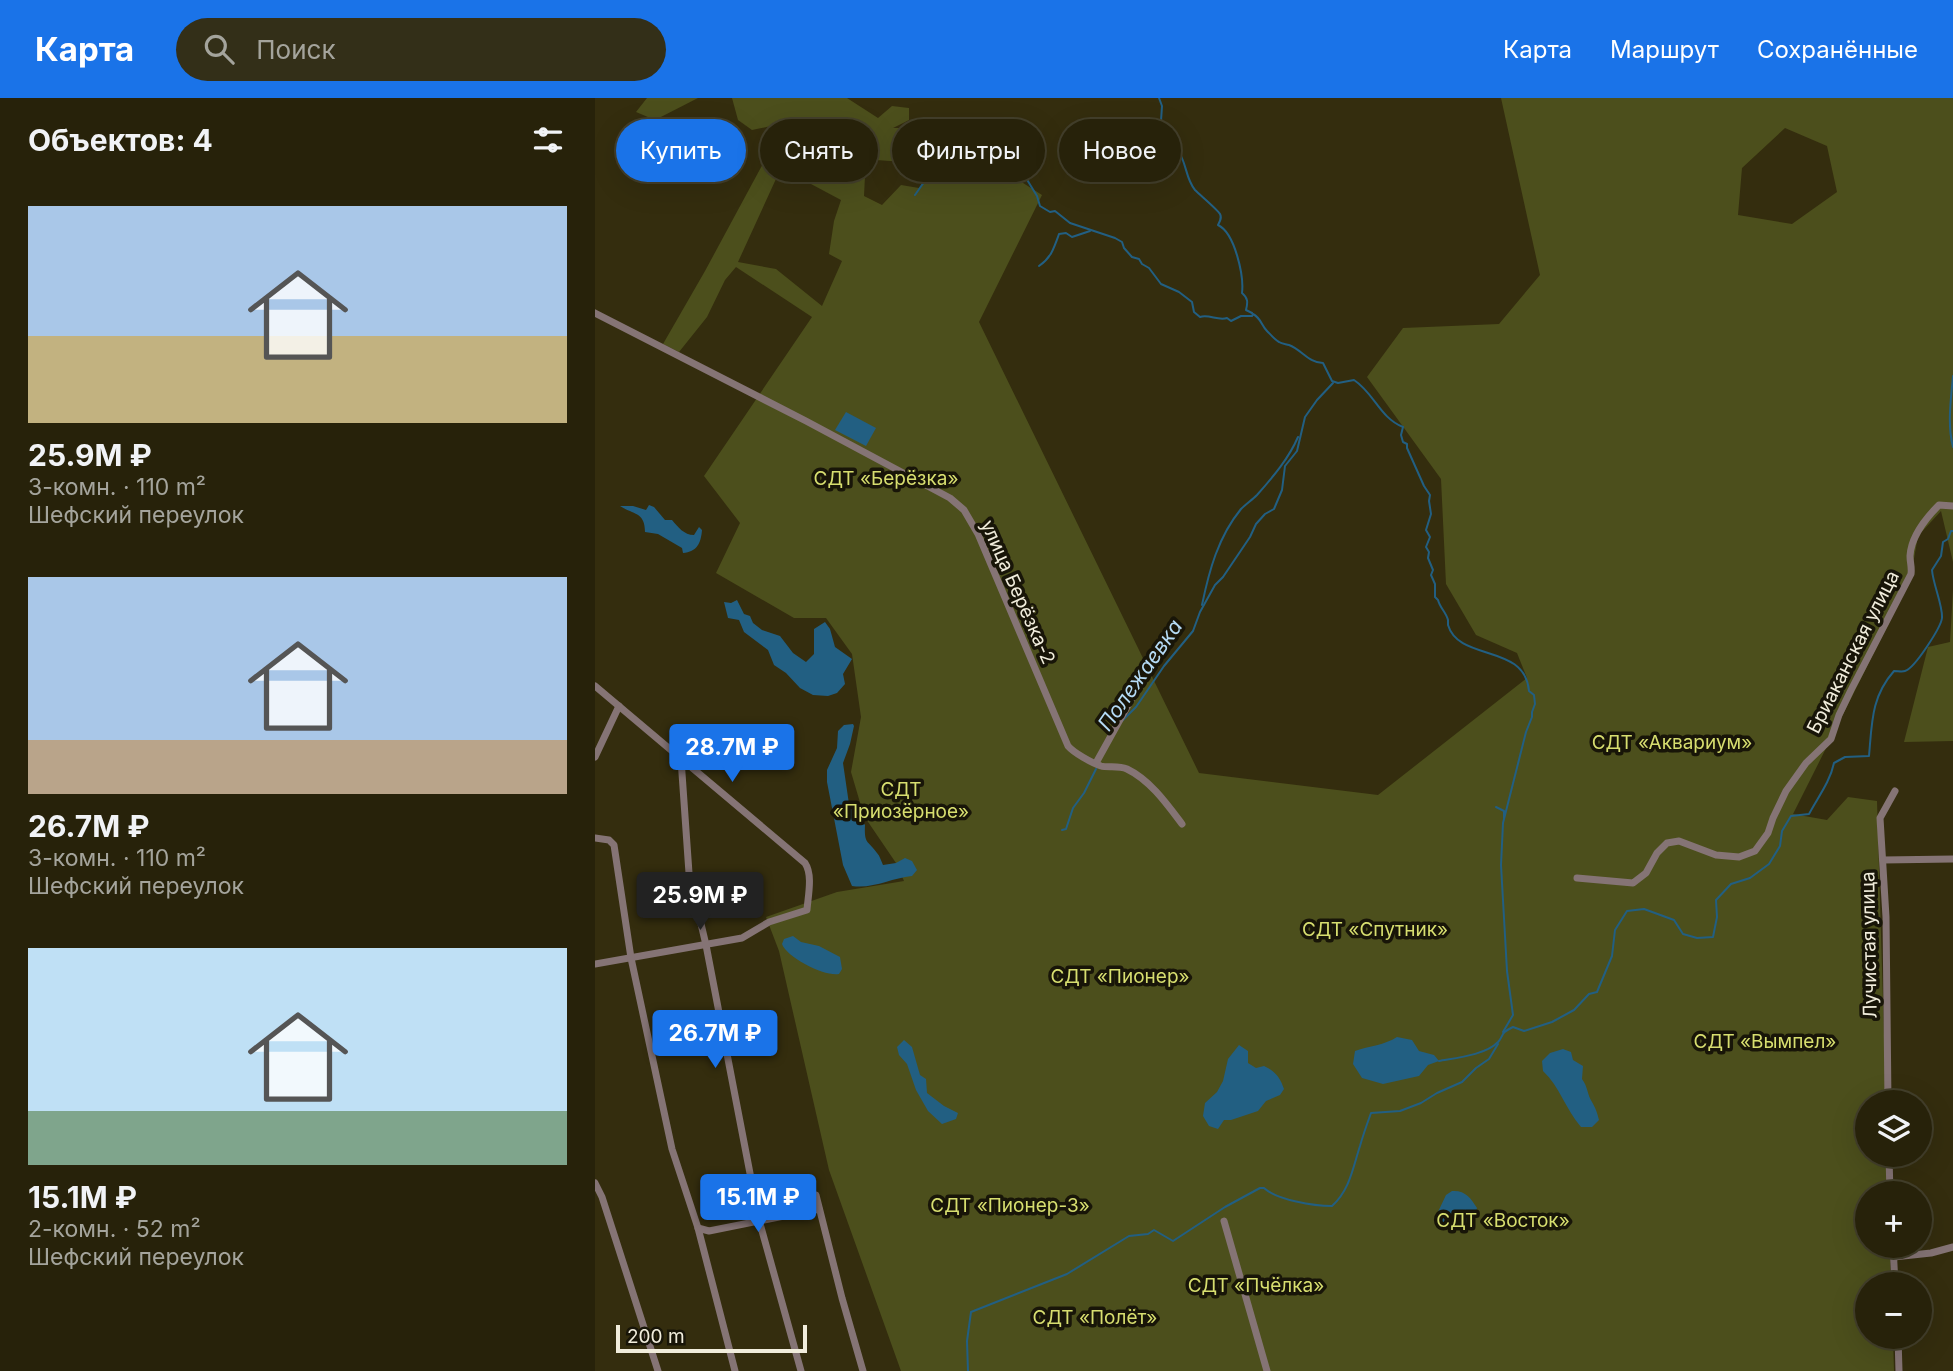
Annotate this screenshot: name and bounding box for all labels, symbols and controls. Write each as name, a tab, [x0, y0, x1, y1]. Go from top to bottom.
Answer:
search box	[176, 18, 666, 81]
text: Карта	[35, 29, 134, 69]
icon: search	[200, 30, 238, 68]
text: Поиск	[256, 34, 335, 65]
text: Карта	[1503, 35, 1572, 64]
text: Маршрут	[1610, 35, 1719, 64]
text: Сохранённые	[1757, 35, 1918, 64]
chip: Купить	[616, 119, 746, 182]
chip: Снять	[760, 119, 878, 182]
chip: Фильтры	[892, 119, 1045, 182]
chip: Новое	[1059, 119, 1181, 182]
icon: filters	[529, 121, 567, 159]
text: Объектов: 4	[28, 122, 213, 158]
icon: home	[235, 252, 361, 378]
text: 25.9M ₽	[28, 437, 152, 473]
park label: СДТ «Берёзка»	[814, 467, 958, 490]
text: 3-комн. · 110 m²	[28, 473, 206, 501]
text: Шефский переулок	[28, 501, 244, 529]
street label: улица Берёзка-2	[976, 516, 1060, 668]
street label: Бриаканская улица	[1802, 567, 1904, 737]
water label: Полежаевка	[1092, 614, 1188, 735]
icon: home	[235, 623, 361, 749]
pin: 28.7M ₽	[667, 724, 797, 784]
park label: СДТ «Аквариум»	[1592, 731, 1752, 754]
text: 28.7M ₽	[685, 733, 779, 761]
park label: СДТ «Приозёрное»	[833, 778, 969, 823]
text: 26.7M ₽	[28, 808, 150, 844]
text: 3-комн. · 110 m²	[28, 844, 206, 872]
street label: Лучистая улица	[1856, 871, 1882, 1019]
text: Шефский переулок	[28, 872, 244, 900]
pin: 25.9M ₽	[635, 872, 765, 932]
text: 25.9M ₽	[653, 881, 747, 909]
park label: СДТ «Спутник»	[1302, 918, 1448, 941]
park label: СДТ «Пионер»	[1050, 965, 1190, 988]
icon: home	[235, 994, 361, 1120]
pin: 26.7M ₽	[650, 1010, 780, 1070]
text: 26.7M ₽	[668, 1019, 762, 1047]
park label: СДТ «Вымпел»	[1694, 1030, 1836, 1053]
map controls	[1855, 1090, 1932, 1349]
button: layers	[1855, 1090, 1932, 1167]
pin: 15.1M ₽	[693, 1174, 823, 1234]
text: 15.1M ₽	[28, 1179, 137, 1215]
button: +	[1855, 1181, 1932, 1258]
text: 15.1M ₽	[716, 1183, 800, 1211]
park label: СДТ «Пионер-3»	[930, 1194, 1090, 1217]
park label: СДТ «Восток»	[1436, 1209, 1570, 1232]
text: 2-комн. · 52 m²	[28, 1215, 201, 1243]
text: Шефский переулок	[28, 1243, 244, 1271]
button: −	[1855, 1272, 1932, 1349]
park label: СДТ «Пчёлка»	[1188, 1274, 1324, 1297]
park label: СДТ «Полёт»	[1033, 1306, 1157, 1329]
scale bar	[616, 1322, 807, 1354]
text: 200 m	[627, 1325, 685, 1348]

